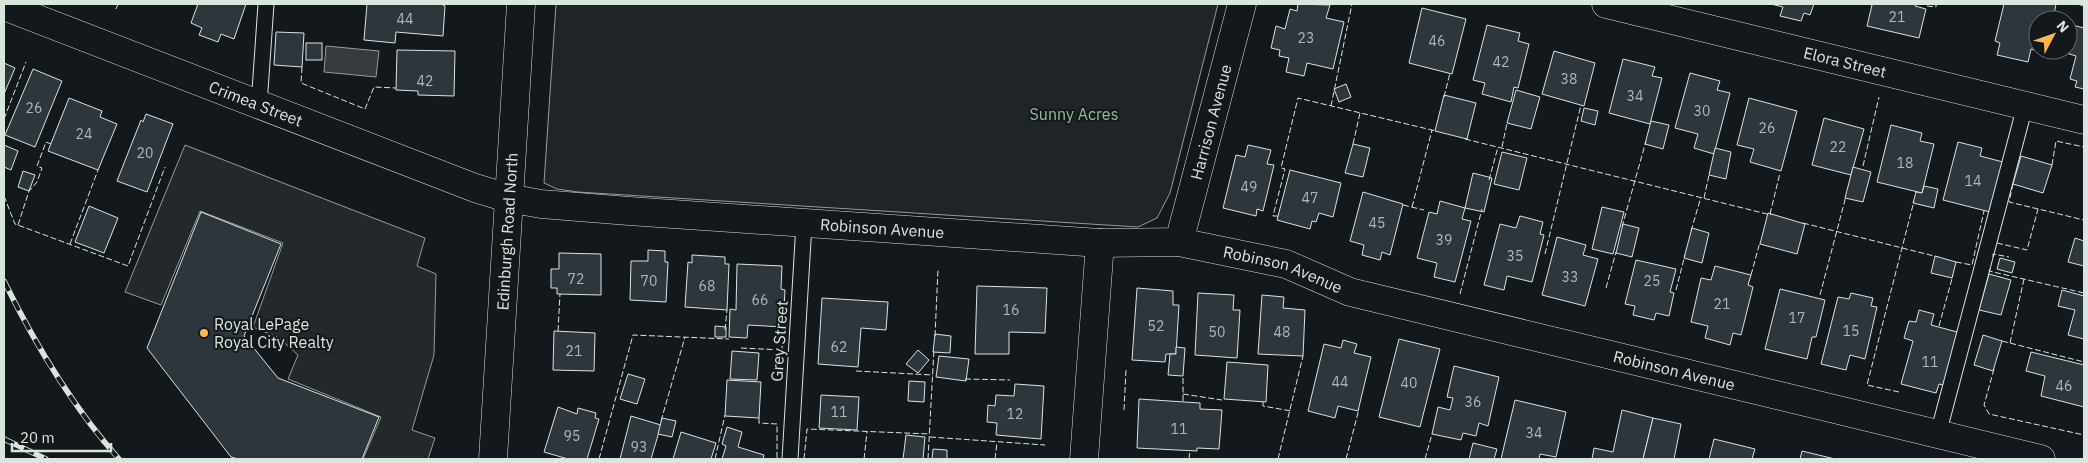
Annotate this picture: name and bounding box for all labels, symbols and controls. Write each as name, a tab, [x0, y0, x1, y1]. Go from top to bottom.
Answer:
house number: 21	[1889, 8, 1905, 26]
house number: 44	[397, 10, 413, 28]
north arrow	[2028, 10, 2078, 60]
text: N	[2053, 17, 2073, 36]
house number: 23	[1298, 29, 1314, 47]
house number: 46	[1429, 32, 1445, 50]
street label: Elora Street	[1802, 42, 1889, 82]
house number: 42	[1493, 53, 1509, 71]
street label: Harrison Avenue	[1186, 62, 1236, 182]
house number: 38	[1561, 70, 1577, 88]
house number: 42	[417, 72, 433, 90]
street label: Crimea Street	[206, 76, 306, 130]
house number: 34	[1627, 87, 1643, 105]
house number: 26	[26, 99, 42, 117]
house number: 30	[1694, 102, 1710, 120]
park label: Sunny Acres	[1030, 104, 1118, 124]
house number: 26	[1759, 119, 1775, 137]
house number: 24	[76, 125, 92, 143]
house number: 22	[1830, 138, 1846, 156]
house number: 20	[137, 144, 153, 162]
street label: Edinburgh Road North	[492, 152, 522, 311]
house number: 18	[1897, 154, 1913, 172]
house number: 14	[1965, 172, 1981, 190]
house number: 49	[1241, 178, 1257, 196]
house number: 47	[1302, 189, 1318, 207]
street label: Robinson Avenue	[819, 214, 945, 242]
house number: 45	[1369, 214, 1385, 232]
house number: 39	[1436, 231, 1452, 249]
street label: Robinson Avenue	[1221, 241, 1346, 298]
house number: 35	[1507, 247, 1523, 265]
house number: 33	[1562, 268, 1578, 286]
house number: 72	[568, 270, 584, 288]
house number: 70	[641, 272, 657, 290]
house number: 25	[1644, 272, 1660, 290]
house number: 68	[699, 277, 715, 295]
house number: 66	[752, 291, 768, 309]
house number: 21	[1714, 295, 1730, 313]
street label: Grey Street	[766, 300, 792, 382]
house number: 16	[1003, 301, 1019, 319]
house number: 17	[1789, 309, 1805, 327]
place label: Royal LePage Royal City Realty	[214, 314, 334, 352]
house number: 52	[1148, 317, 1164, 335]
house number: 15	[1843, 322, 1859, 340]
house number: 50	[1209, 323, 1225, 341]
house number: 48	[1274, 323, 1290, 341]
marker: Royal LePage Royal City Realty	[198, 327, 210, 339]
house number: 62	[831, 338, 847, 356]
house number: 21	[566, 342, 582, 360]
street label: Robinson Avenue	[1611, 346, 1737, 395]
house number: 11	[1922, 353, 1938, 371]
house number: 44	[1332, 373, 1348, 391]
house number: 40	[1401, 374, 1417, 392]
house number: 46	[2056, 377, 2072, 395]
house number: 36	[1465, 393, 1481, 411]
house number: 11	[831, 403, 847, 421]
house number: 12	[1007, 405, 1023, 423]
scale bar	[12, 420, 111, 452]
house number: 11	[1171, 420, 1187, 438]
house number: 34	[1526, 424, 1542, 442]
house number: 95	[564, 427, 580, 445]
text: 20 m	[20, 428, 55, 447]
house number: 93	[631, 438, 647, 456]

